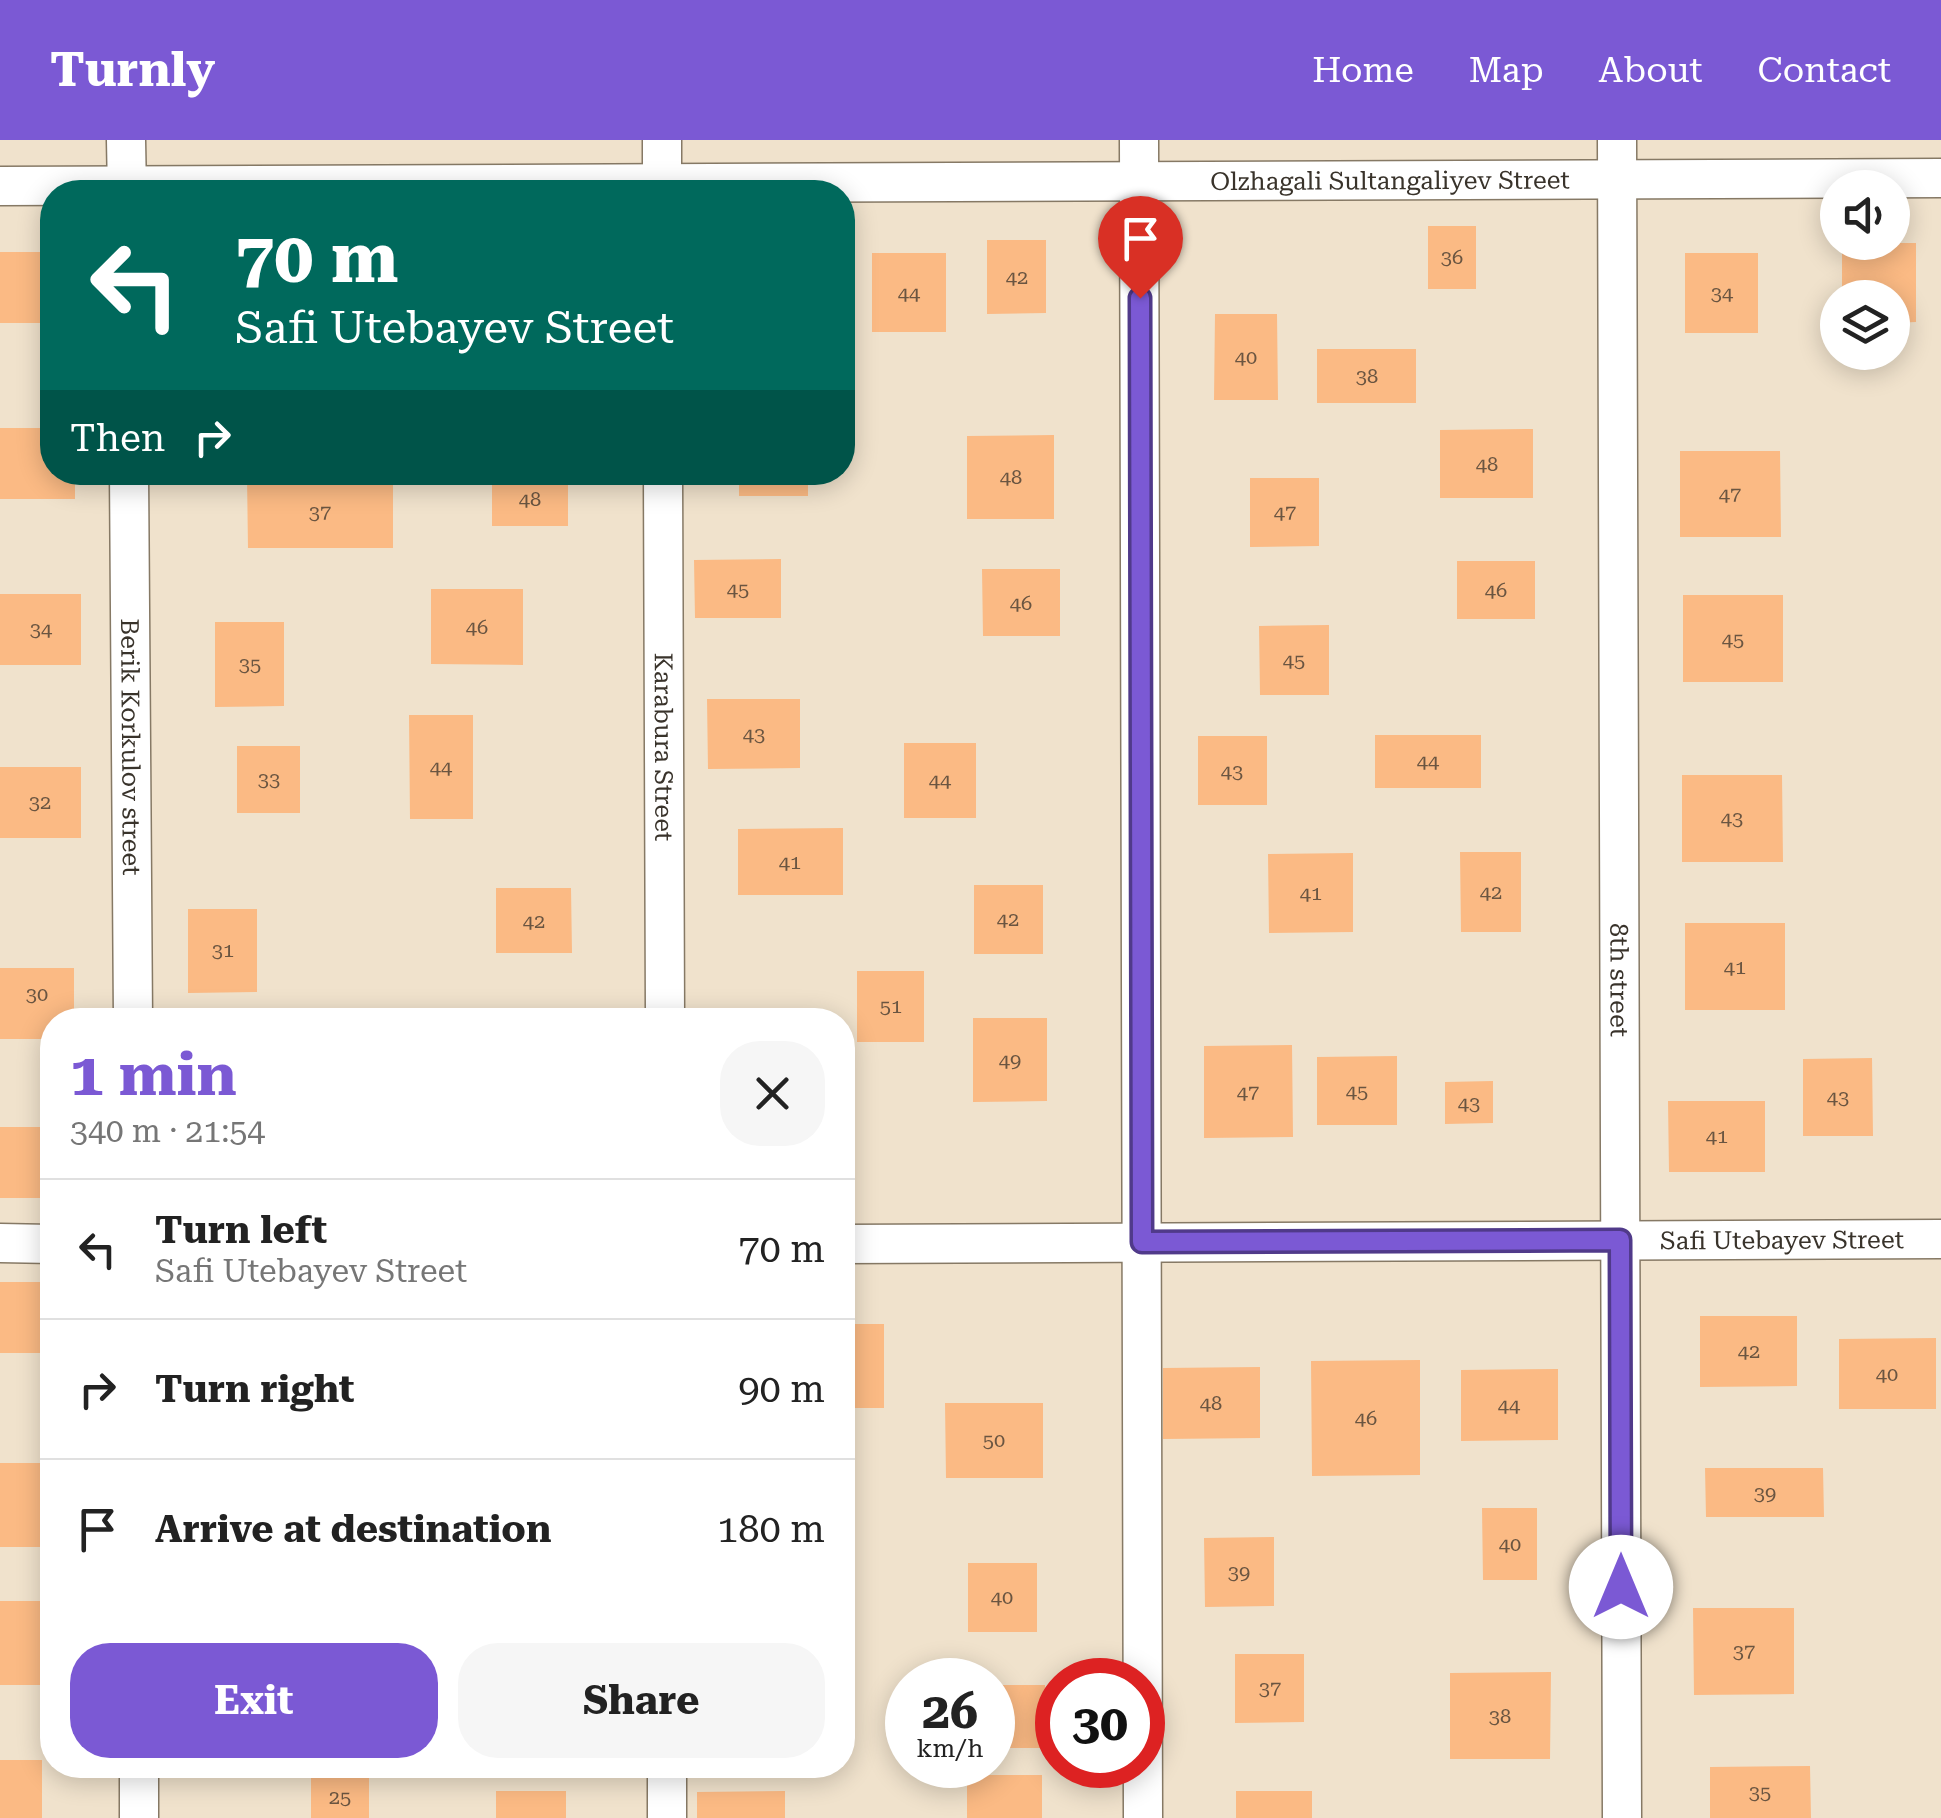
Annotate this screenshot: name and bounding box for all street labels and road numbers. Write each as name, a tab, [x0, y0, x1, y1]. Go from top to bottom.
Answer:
street label: Olzhagali Sultangaliyev Street	[1210, 165, 1570, 196]
street label: Berik Korkulov street	[116, 618, 146, 876]
street label: Karabura Street	[649, 653, 679, 841]
street label: 8th street	[1605, 923, 1634, 1037]
street label: Safi Utebayev Street	[1660, 1225, 1904, 1255]

